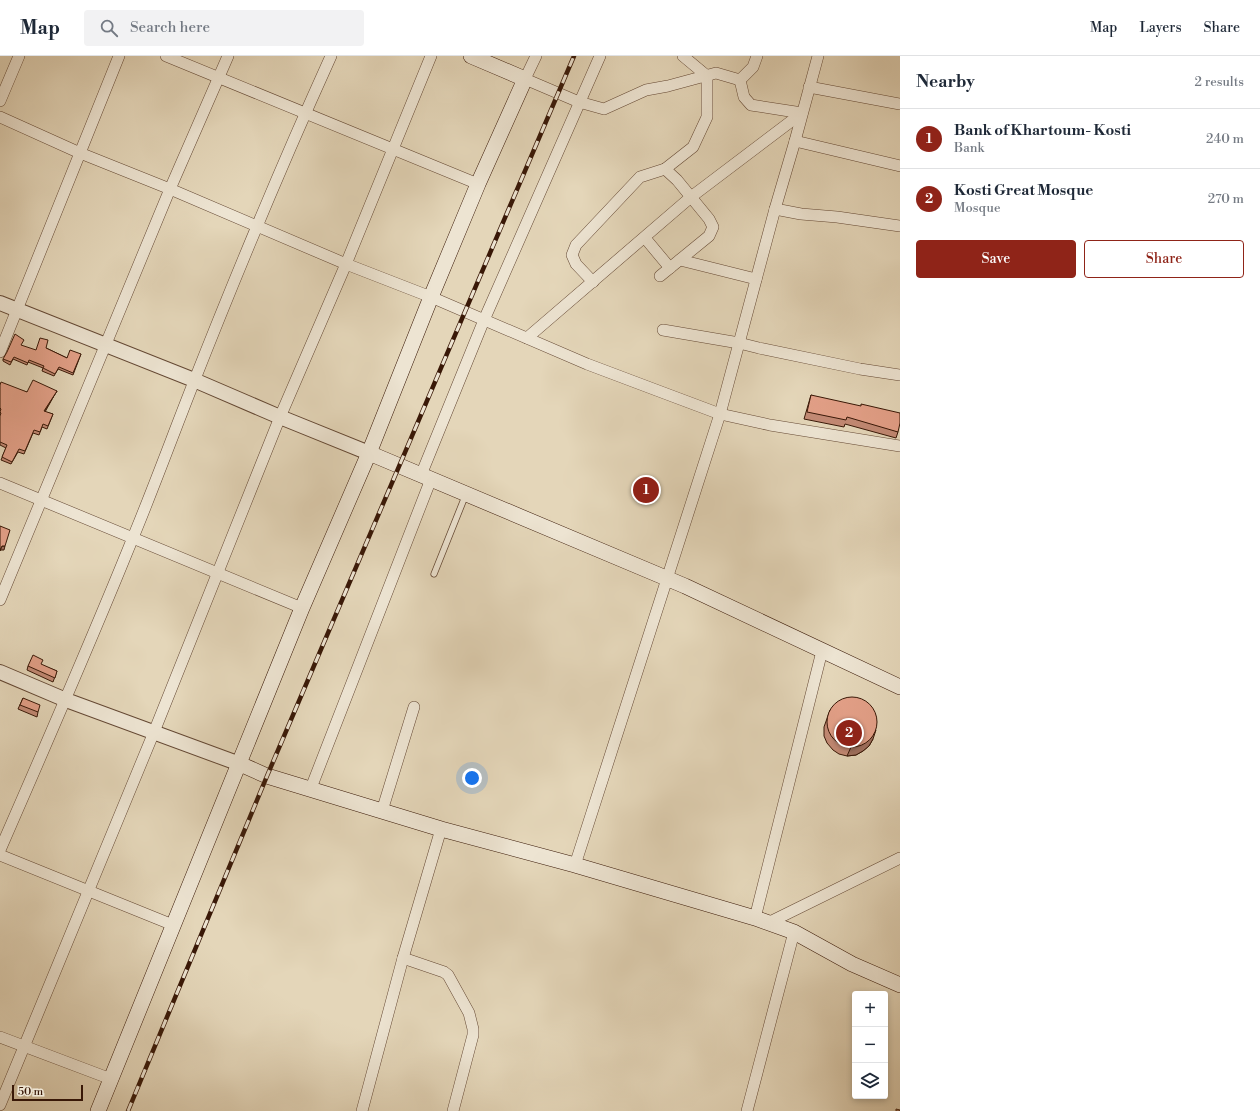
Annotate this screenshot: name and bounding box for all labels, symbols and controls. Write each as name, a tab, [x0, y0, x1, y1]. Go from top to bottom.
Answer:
search box	[84, 10, 364, 46]
text: Map	[20, 16, 60, 40]
icon: search	[98, 17, 120, 39]
text: Search here	[130, 18, 210, 37]
text: Map	[1090, 19, 1117, 37]
text: Layers	[1139, 19, 1182, 37]
text: Share	[1204, 19, 1240, 37]
text: Nearby	[916, 71, 975, 93]
text: 2 results	[1195, 74, 1244, 90]
text: Bank of Khartoum- Kosti	[954, 121, 1131, 140]
text: 1	[926, 131, 932, 147]
text: 240 m	[1206, 131, 1244, 147]
text: Bank	[954, 140, 984, 156]
text: Kosti Great Mosque	[954, 181, 1093, 200]
text: 2	[925, 191, 933, 207]
text: 270 m	[1208, 191, 1244, 207]
text: Mosque	[954, 200, 1001, 216]
button: Save	[916, 240, 1076, 278]
button: Share	[1084, 240, 1244, 278]
pin: 1	[633, 475, 659, 505]
pin: 2	[836, 718, 862, 748]
your location	[462, 768, 482, 788]
map controls	[852, 991, 888, 1099]
button: +	[852, 991, 888, 1027]
button: −	[852, 1027, 888, 1063]
button: layers	[852, 1063, 888, 1099]
scale bar	[12, 1083, 83, 1102]
text: 50 m	[18, 1085, 43, 1099]

